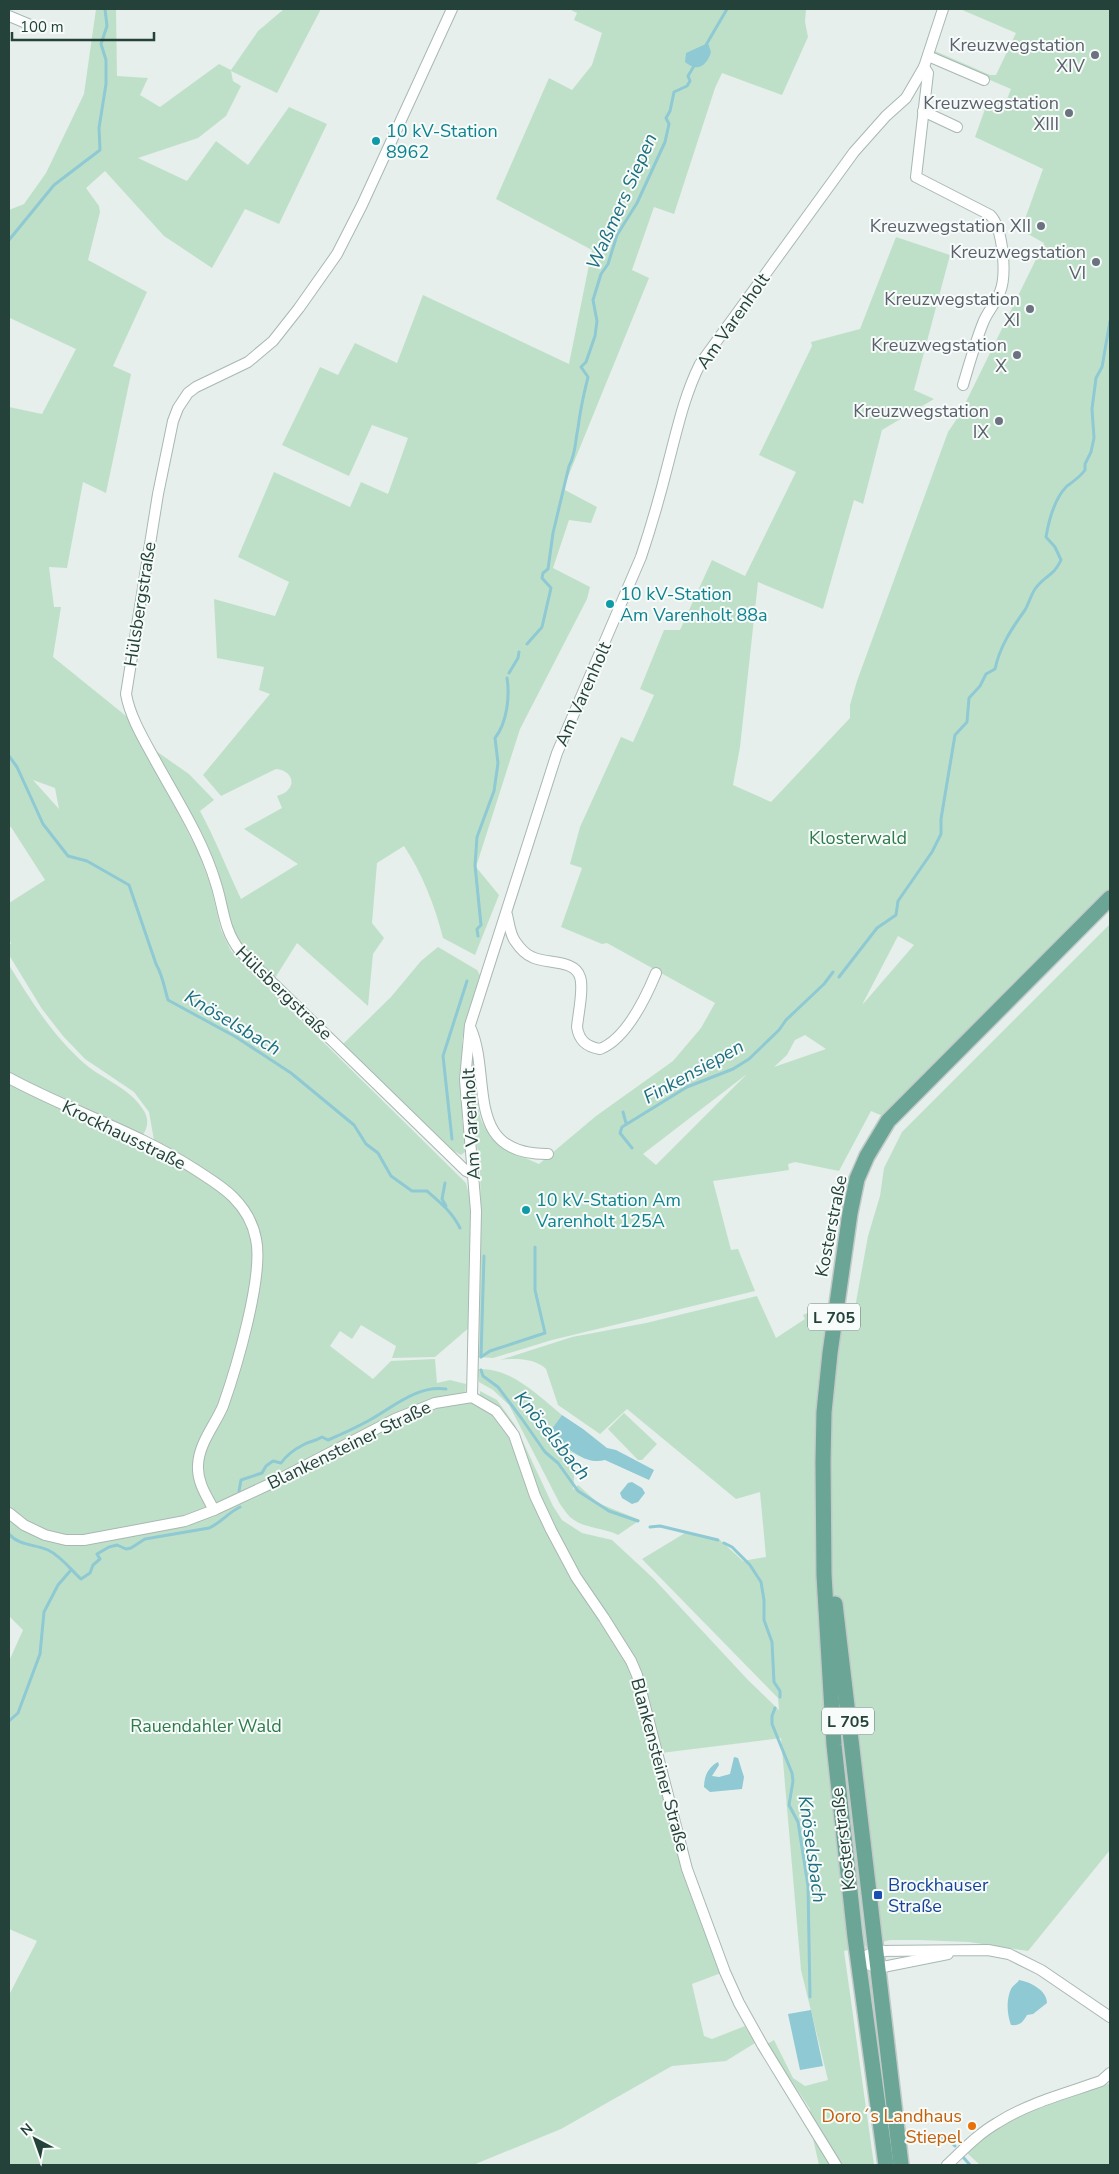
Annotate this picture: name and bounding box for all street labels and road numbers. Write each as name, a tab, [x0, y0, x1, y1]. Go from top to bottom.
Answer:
street label: Am Varenholt	[691, 268, 775, 374]
street label: Hülsbergstraße	[118, 540, 162, 668]
street label: Am Varenholt	[549, 637, 617, 750]
street label: Hülsbergstraße	[230, 941, 338, 1045]
street label: Am Varenholt	[456, 1067, 486, 1181]
street label: Krockhausstraße	[58, 1095, 190, 1175]
street label: Kosterstraße	[809, 1173, 853, 1279]
road number: L 705	[808, 1304, 860, 1330]
street label: Blankensteiner Straße	[263, 1395, 435, 1495]
street label: Blankensteiner Straße	[625, 1675, 695, 1855]
road number: L 705	[822, 1708, 874, 1734]
street label: Kosterstraße	[825, 1786, 861, 1892]

